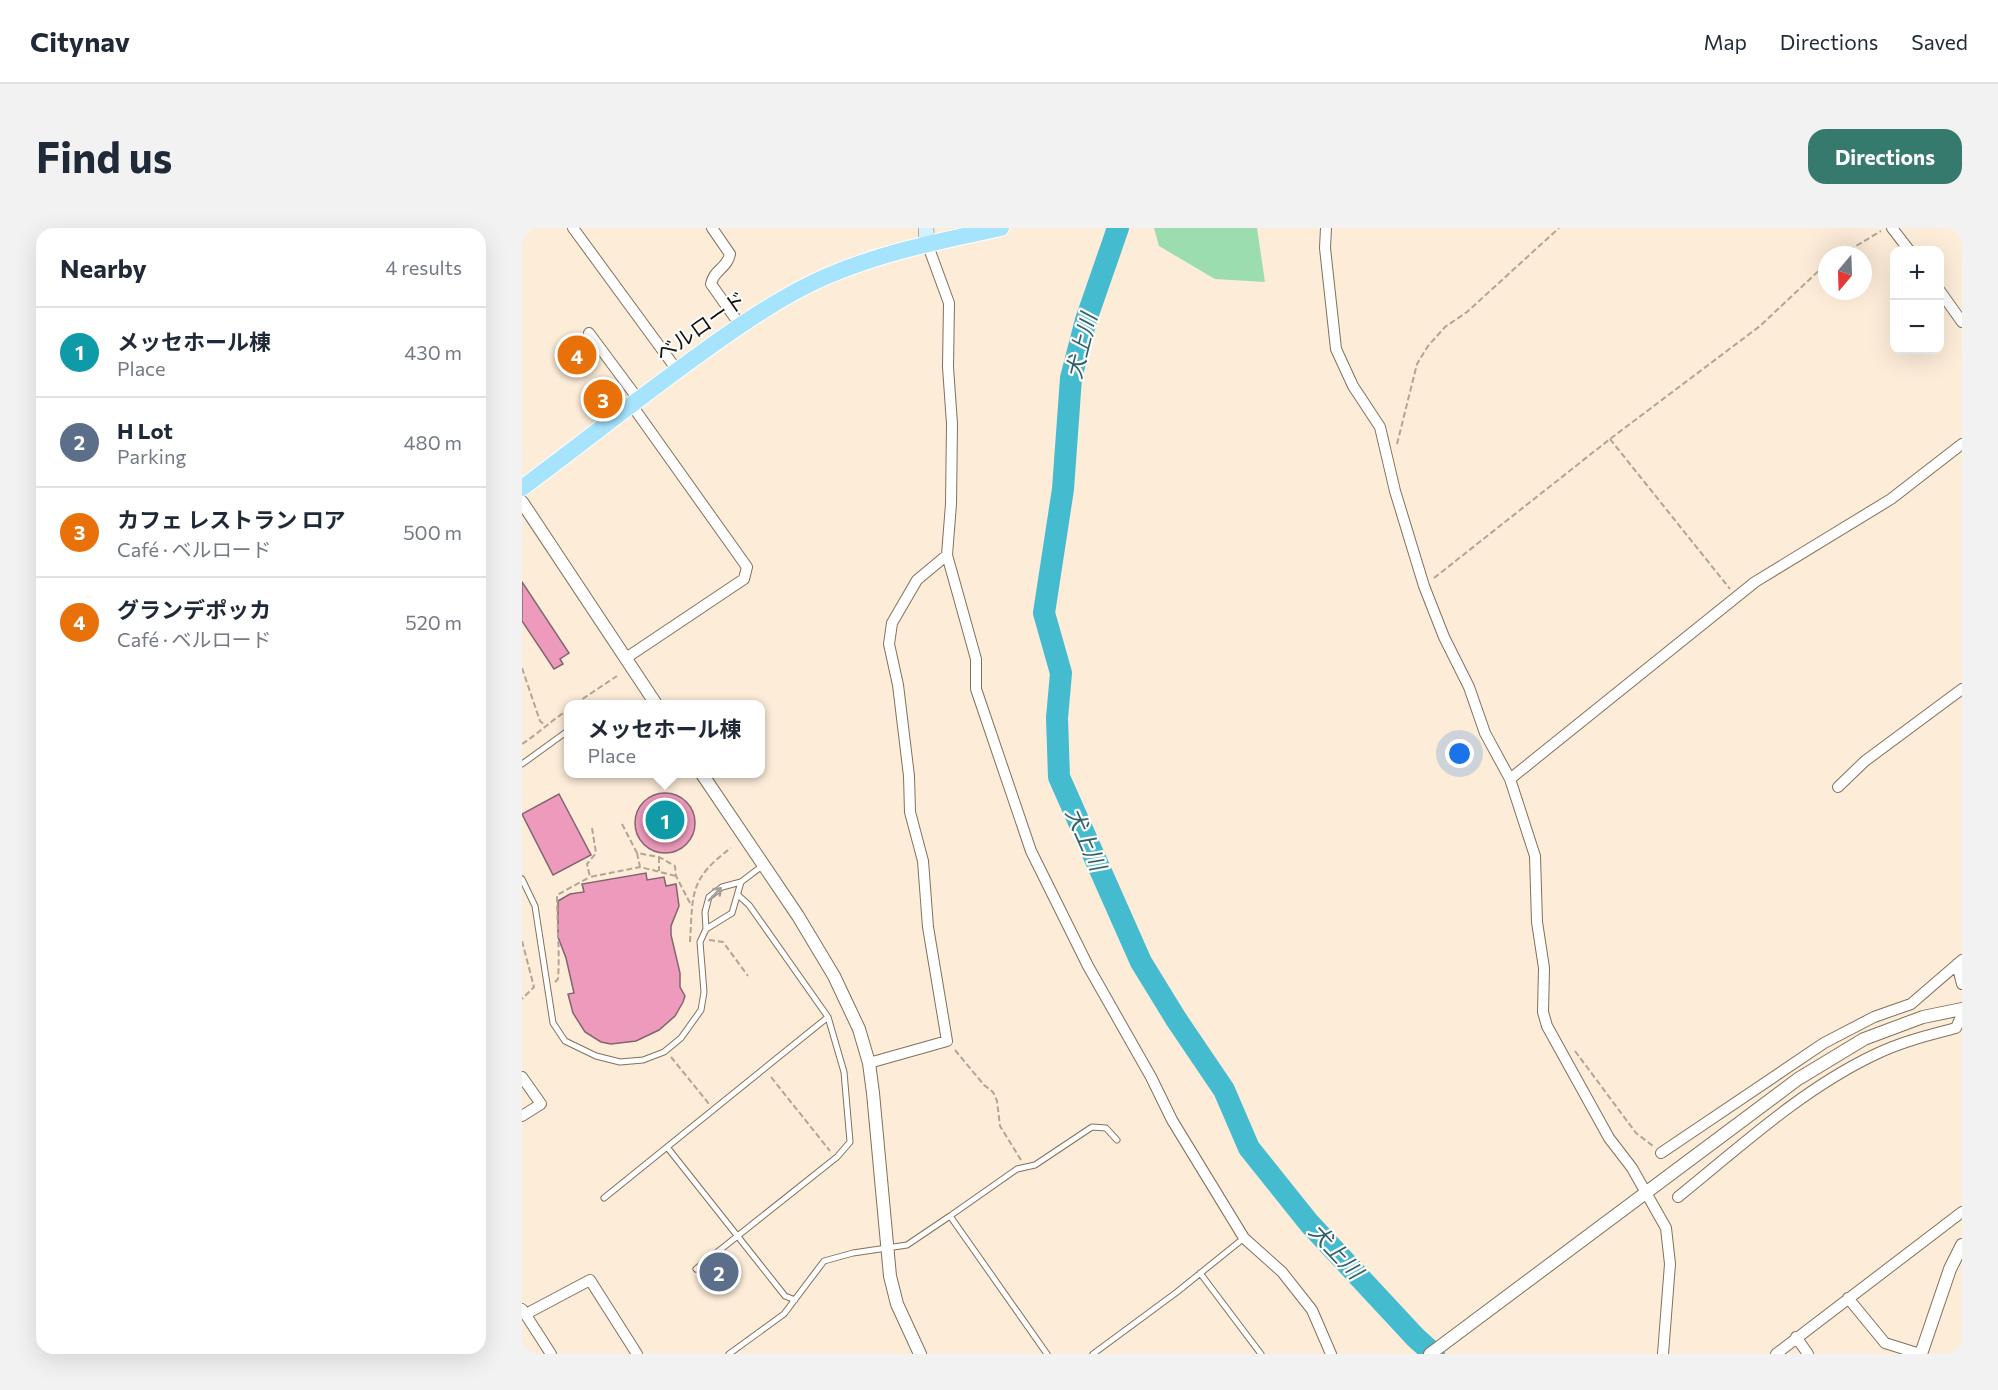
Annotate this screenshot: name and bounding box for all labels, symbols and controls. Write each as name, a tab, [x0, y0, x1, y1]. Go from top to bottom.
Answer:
text: Citynav	[30, 24, 130, 58]
text: Map	[1704, 29, 1747, 54]
text: Directions	[1780, 29, 1878, 54]
text: Saved	[1911, 29, 1968, 54]
button: Directions	[1808, 129, 1962, 184]
text: Find us	[36, 130, 172, 182]
north arrow	[1818, 246, 1872, 300]
map controls	[1890, 246, 1944, 354]
button: +	[1890, 246, 1944, 300]
text: Nearby	[60, 252, 147, 283]
text: 4 results	[385, 255, 462, 279]
street label: ベルロード	[650, 285, 750, 366]
button: −	[1890, 300, 1944, 354]
water label: 犬上川	[1059, 309, 1102, 381]
text: メッセホール棟	[117, 328, 271, 355]
pin: 4	[558, 332, 596, 378]
text: 1	[75, 340, 84, 364]
text: 430 m	[404, 340, 462, 364]
text: Place	[117, 356, 166, 380]
pin: 3	[584, 376, 622, 422]
text: H Lot	[117, 417, 173, 444]
text: 2	[74, 430, 85, 454]
text: 480 m	[404, 430, 462, 454]
text: Parking	[117, 444, 186, 468]
text: カフェ レストラン ロア	[117, 506, 345, 533]
text: 3	[74, 520, 85, 544]
text: 500 m	[403, 520, 462, 544]
text: Café · ベルロード	[117, 537, 272, 561]
text: グランデポッカ	[117, 596, 271, 623]
text: 4	[73, 610, 86, 634]
text: 520 m	[405, 610, 462, 634]
text: Café · ベルロード	[117, 627, 272, 651]
popup	[564, 700, 765, 778]
text: メッセホール棟	[587, 715, 742, 742]
your location	[1445, 739, 1474, 768]
text: Place	[587, 743, 636, 767]
pin: 1	[646, 798, 684, 842]
water label: 犬上川	[1061, 803, 1113, 876]
one-way arrow	[708, 887, 722, 902]
water label: 犬上川	[1304, 1217, 1370, 1285]
pin: 2	[700, 1250, 738, 1294]

